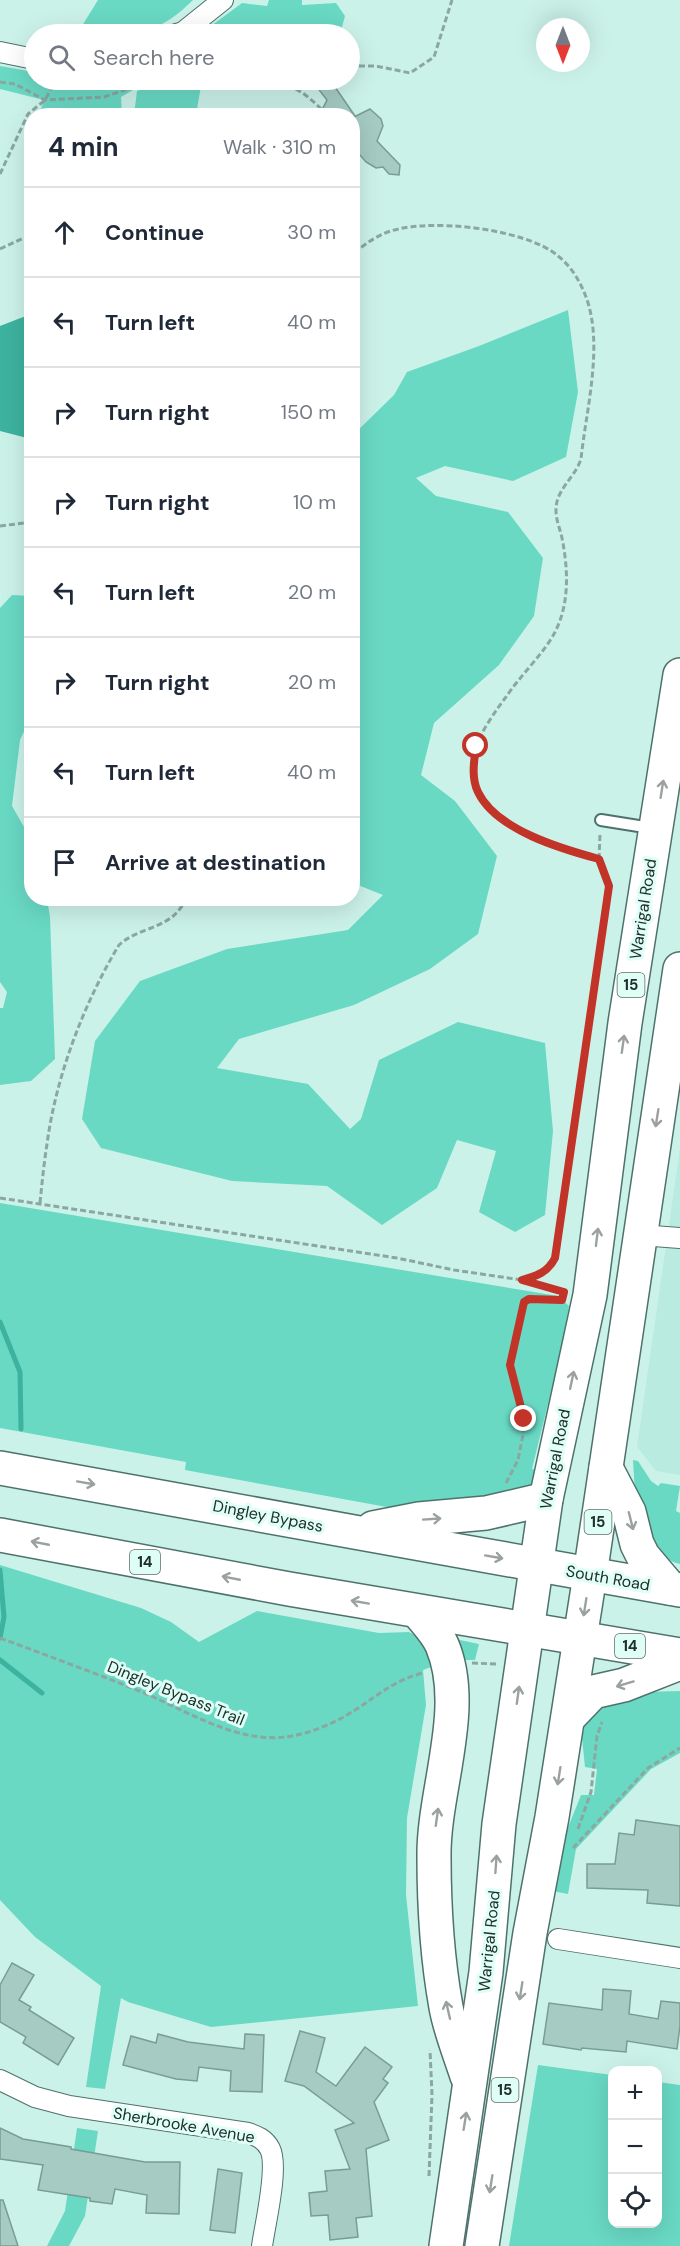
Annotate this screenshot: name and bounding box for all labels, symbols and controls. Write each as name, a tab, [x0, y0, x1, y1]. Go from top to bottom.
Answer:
north arrow	[536, 18, 590, 72]
search box	[24, 24, 360, 90]
icon: search	[45, 41, 78, 74]
text: Search here	[93, 43, 214, 72]
text: 4 min	[48, 130, 119, 164]
text: Walk · 310 m	[223, 134, 336, 160]
icon: ahead	[48, 216, 81, 249]
text: Continue	[105, 218, 204, 247]
text: 30 m	[287, 219, 336, 245]
icon: left	[48, 306, 81, 339]
text: Turn left	[105, 308, 195, 337]
text: 40 m	[287, 309, 336, 335]
icon: right	[48, 396, 81, 429]
text: Turn right	[105, 398, 210, 427]
text: 150 m	[281, 399, 336, 425]
icon: right	[48, 486, 81, 519]
text: Turn right	[105, 488, 210, 517]
text: 10 m	[293, 489, 336, 515]
icon: left	[48, 576, 81, 609]
text: Turn left	[105, 578, 195, 607]
text: 20 m	[288, 579, 336, 605]
icon: right	[48, 666, 81, 699]
text: Turn right	[105, 668, 210, 697]
text: 20 m	[288, 669, 336, 695]
route start	[462, 732, 488, 758]
icon: left	[48, 756, 81, 789]
text: Turn left	[105, 758, 195, 787]
text: 40 m	[287, 759, 336, 785]
one-way arrow	[657, 780, 668, 799]
icon: arrive	[48, 846, 81, 879]
text: Arrive at destination	[105, 848, 326, 877]
street label: Warrigal Road	[625, 857, 661, 961]
road number: 15	[618, 973, 644, 997]
one-way arrow	[617, 1035, 628, 1054]
one-way arrow	[652, 1107, 663, 1127]
one-way arrow	[592, 1228, 603, 1248]
one-way arrow	[566, 1371, 578, 1390]
route end	[510, 1405, 536, 1431]
street label: Warrigal Road	[535, 1407, 575, 1511]
one-way arrow	[75, 1478, 95, 1489]
street label: Dingley Bypass	[211, 1495, 325, 1537]
road number: 15	[584, 1510, 612, 1534]
one-way arrow	[625, 1511, 637, 1530]
one-way arrow	[422, 1513, 442, 1524]
one-way arrow	[30, 1537, 50, 1548]
road number: 14	[130, 1550, 160, 1574]
one-way arrow	[484, 1552, 503, 1563]
street label: South Road	[564, 1560, 652, 1596]
one-way arrow	[222, 1573, 242, 1584]
one-way arrow	[351, 1596, 370, 1607]
one-way arrow	[579, 1596, 590, 1616]
road number: 14	[615, 1634, 645, 1658]
street label: Dingley Bypass Trail	[104, 1656, 248, 1730]
one-way arrow	[616, 1679, 635, 1690]
one-way arrow	[512, 1686, 523, 1706]
one-way arrow	[553, 1765, 564, 1785]
one-way arrow	[432, 1807, 443, 1827]
one-way arrow	[491, 1855, 502, 1875]
street label: Warrigal Road	[473, 1889, 505, 1993]
one-way arrow	[515, 1981, 526, 2001]
one-way arrow	[441, 2001, 453, 2020]
map controls	[608, 2066, 662, 2228]
button: +	[608, 2066, 662, 2120]
road number: 15	[492, 2078, 518, 2102]
street label: Sherbrooke Avenue	[112, 2102, 256, 2148]
one-way arrow	[460, 2111, 471, 2131]
button: −	[608, 2120, 662, 2174]
one-way arrow	[485, 2174, 496, 2193]
button: locate	[608, 2174, 662, 2228]

